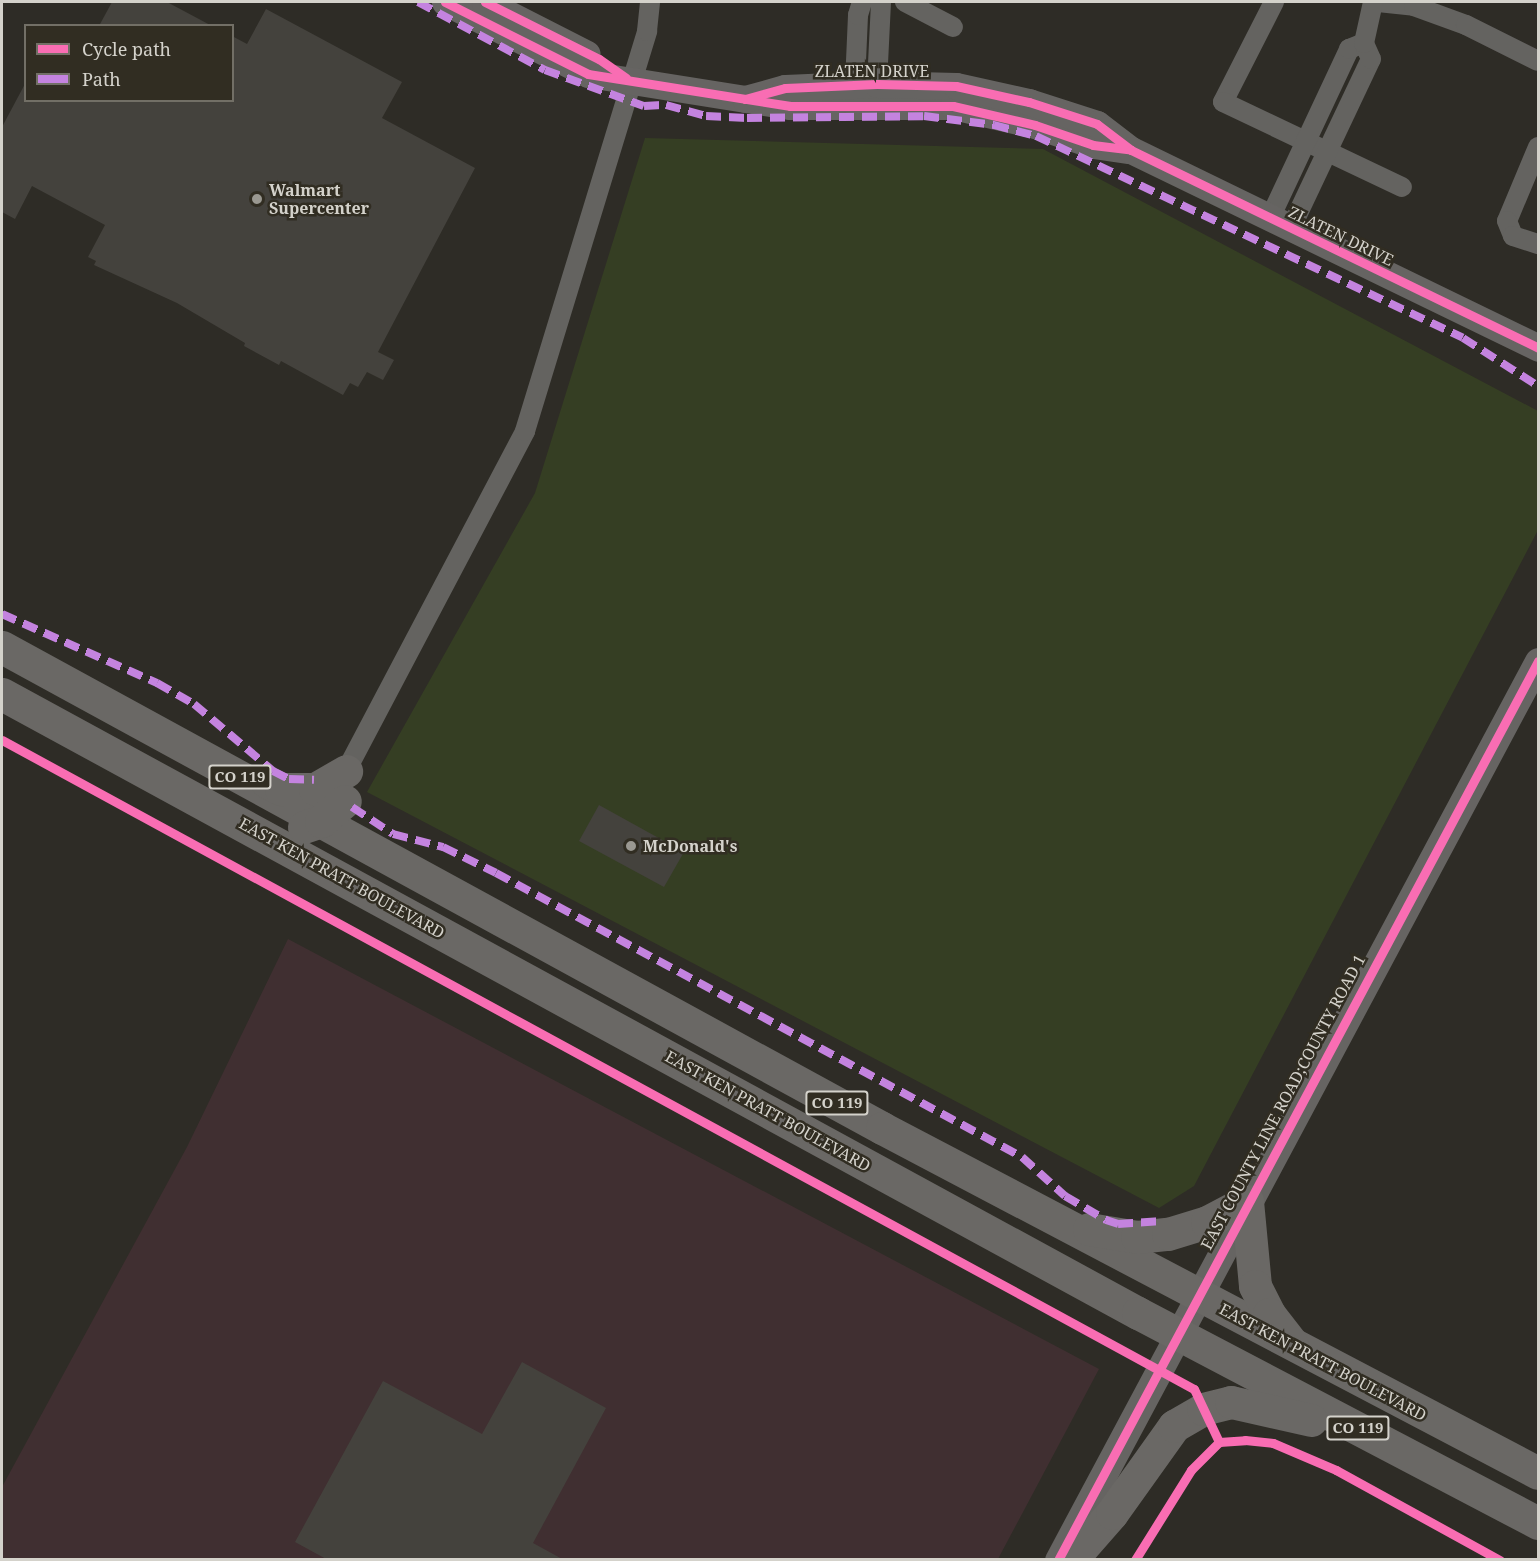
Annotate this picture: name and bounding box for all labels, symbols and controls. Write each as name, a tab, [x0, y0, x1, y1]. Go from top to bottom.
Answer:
legend	[24, 24, 234, 102]
text: Cycle path	[82, 37, 171, 61]
street label: ZLATEN DRIVE	[815, 61, 929, 81]
text: Path	[82, 67, 121, 91]
place label: Walmart Supercenter	[269, 180, 369, 218]
marker: Walmart Supercenter	[250, 192, 264, 206]
street label: ZLATEN DRIVE	[1285, 202, 1397, 270]
road number: CO 119	[207, 765, 273, 789]
street label: EAST KEN PRATT BOULEVARD	[236, 813, 448, 943]
place label: McDonald's	[643, 836, 737, 856]
marker: McDonald's	[624, 839, 638, 853]
street label: EAST COUNTY LINE ROAD;COUNTY ROAD 1	[1197, 951, 1369, 1253]
street label: EAST KEN PRATT BOULEVARD	[662, 1046, 874, 1176]
road number: CO 119	[804, 1091, 870, 1115]
street label: EAST KEN PRATT BOULEVARD	[1216, 1299, 1430, 1425]
road number: CO 119	[1325, 1416, 1391, 1440]

